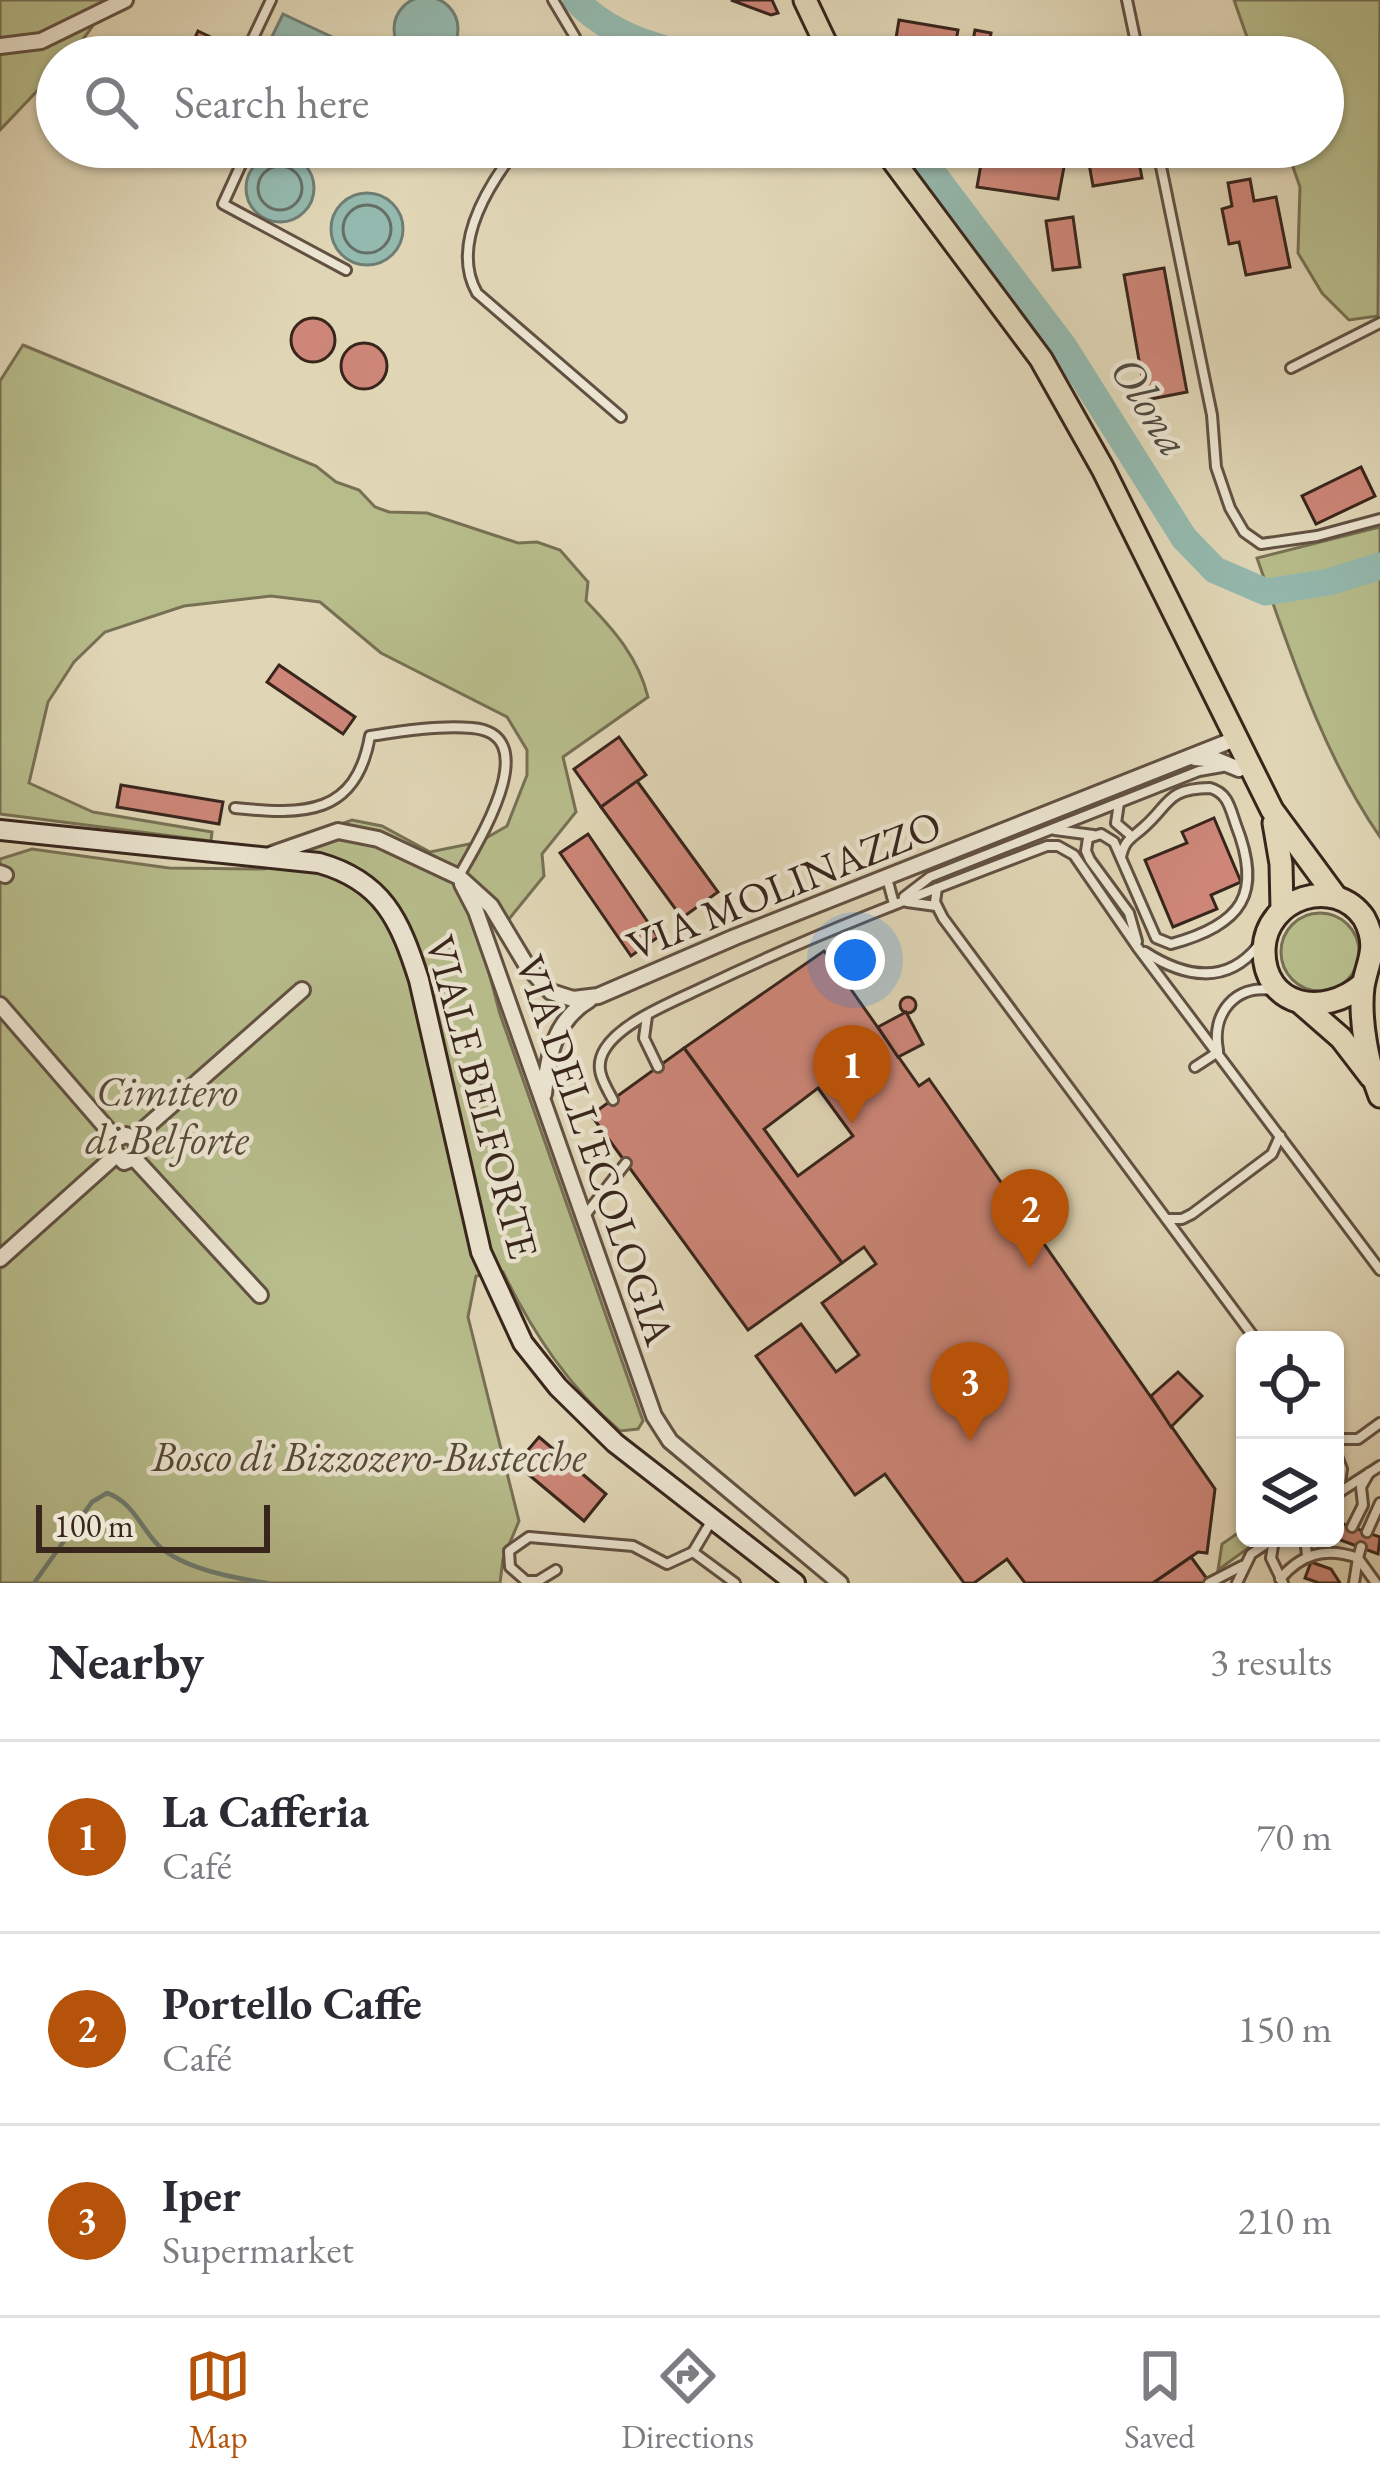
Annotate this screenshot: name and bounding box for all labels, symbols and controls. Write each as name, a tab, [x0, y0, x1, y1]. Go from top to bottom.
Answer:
search box	[36, 36, 1344, 168]
icon: search	[78, 69, 144, 135]
text: Search here	[174, 73, 369, 131]
water label: Olona	[1098, 345, 1204, 467]
street label: VIA MOLINAZZO	[619, 797, 949, 973]
street label: VIALE BELFORTE	[412, 929, 552, 1265]
your location	[825, 930, 885, 990]
street label: VIA DELL'ECOLOGIA	[502, 948, 688, 1353]
pin: 1	[813, 1025, 891, 1124]
park label: Cimitero di Belforte	[85, 1064, 250, 1167]
pin: 2	[991, 1169, 1069, 1268]
map controls	[1236, 1331, 1344, 1547]
button: locate	[1236, 1331, 1344, 1439]
pin: 3	[931, 1342, 1009, 1441]
park label: Bosco di Bizzozero-Bustecche	[151, 1429, 587, 1484]
button: layers	[1236, 1439, 1344, 1547]
scale bar	[36, 1499, 270, 1552]
text: 100 m	[54, 1504, 134, 1547]
text: Nearby	[48, 1628, 204, 1694]
text: 3 results	[1210, 1636, 1332, 1687]
text: La Cafferia	[162, 1782, 369, 1840]
text: 1	[77, 1811, 97, 1862]
text: 70 m	[1256, 1811, 1332, 1862]
text: Café	[162, 1840, 232, 1891]
text: Portello Caffe	[162, 1974, 422, 2032]
text: 2	[77, 2003, 97, 2054]
text: 150 m	[1238, 2003, 1332, 2054]
text: Café	[162, 2032, 232, 2083]
text: Iper	[162, 2166, 241, 2224]
text: 3	[77, 2195, 97, 2246]
text: 210 m	[1238, 2195, 1332, 2246]
text: Supermarket	[162, 2224, 354, 2275]
tab: Map	[185, 2343, 251, 2458]
tab: Directions	[621, 2343, 754, 2458]
tab: Saved	[1124, 2343, 1195, 2458]

